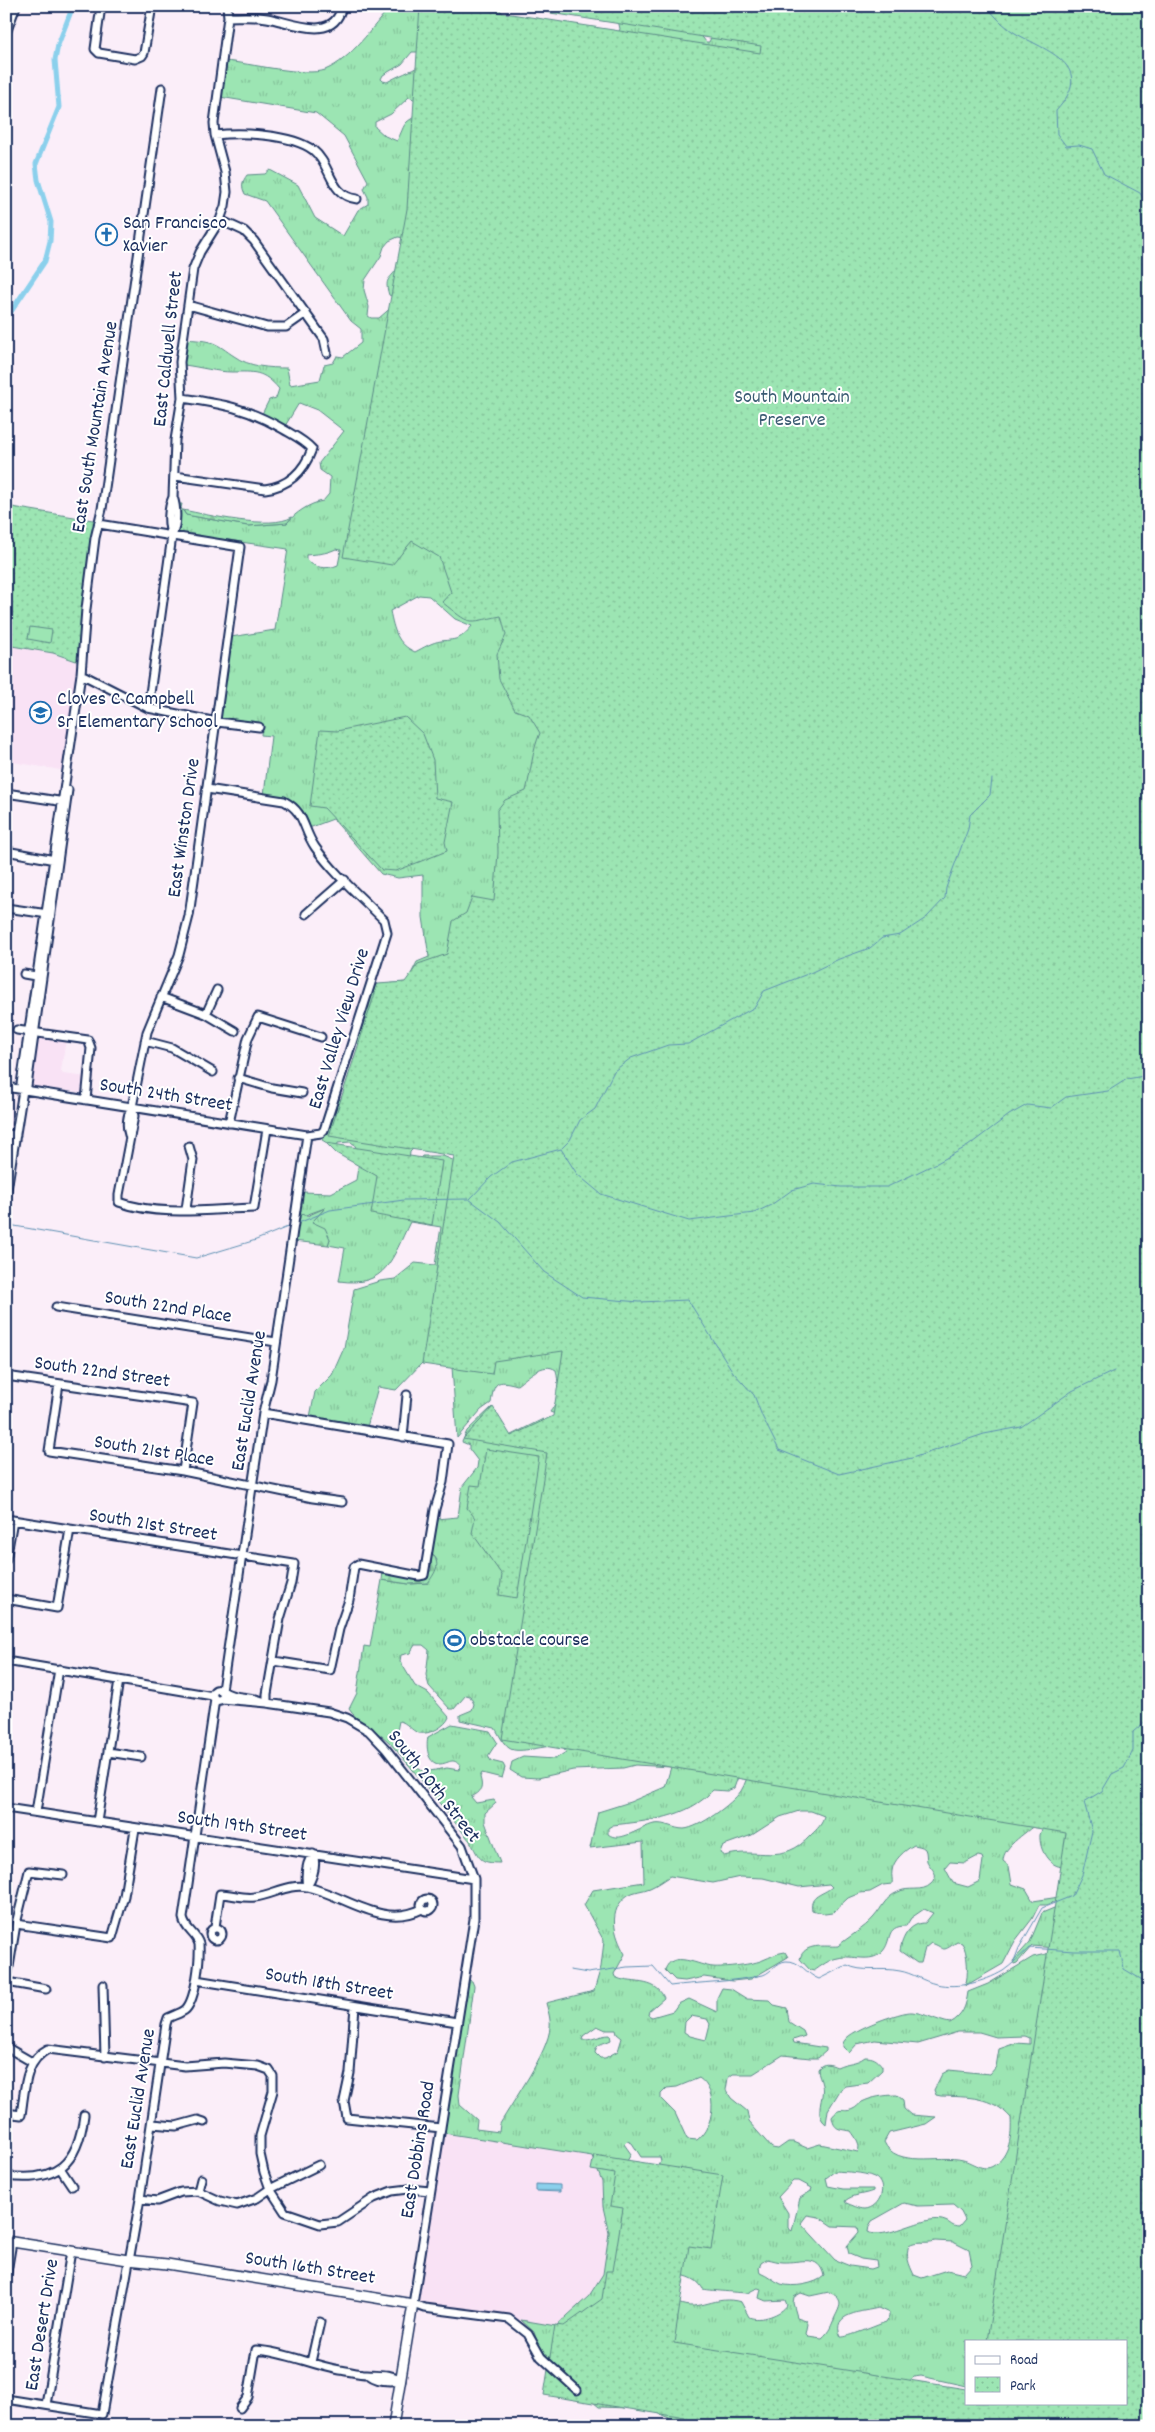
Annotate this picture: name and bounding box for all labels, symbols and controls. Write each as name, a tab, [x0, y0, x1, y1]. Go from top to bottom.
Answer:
place label: San Francisco Xavier	[123, 210, 227, 261]
church icon: San Francisco Xavier	[95, 223, 119, 247]
street label: East Caldwell Street	[147, 270, 191, 428]
street label: East South Mountain Avenue	[65, 319, 127, 535]
park label: South Mountain Preserve	[734, 384, 850, 435]
place label: Cloves C Campbell Sr Elementary School	[57, 686, 218, 737]
school or university icon: Cloves C Campbell Sr Elementary School	[29, 700, 53, 724]
street label: East Winston Drive	[161, 756, 209, 899]
street label: East Valley View Drive	[302, 945, 378, 1113]
street label: South 24th Street	[98, 1072, 234, 1120]
street label: South 22nd Place	[102, 1284, 234, 1332]
street label: East Euclid Avenue	[225, 1329, 275, 1473]
street label: South 22nd Street	[32, 1350, 172, 1396]
street label: South 21st Place	[92, 1429, 216, 1475]
street label: South 21st Street	[87, 1502, 219, 1550]
place label: obstacle course	[470, 1627, 589, 1655]
sports icon: obstacle course	[442, 1629, 466, 1653]
street label: South 20th Street	[380, 1724, 486, 1850]
street label: South 19th Street	[175, 1804, 309, 1850]
street label: South 18th Street	[263, 1961, 395, 2009]
street label: East Euclid Avenue	[114, 2027, 164, 2171]
street label: East Dobbins Road	[394, 2079, 444, 2221]
street label: South 16th Street	[243, 2245, 377, 2293]
street label: East Desert Drive	[19, 2257, 67, 2393]
legend	[965, 2340, 1128, 2404]
text: Road	[1010, 2350, 1038, 2372]
text: Park	[1010, 2376, 1036, 2398]

